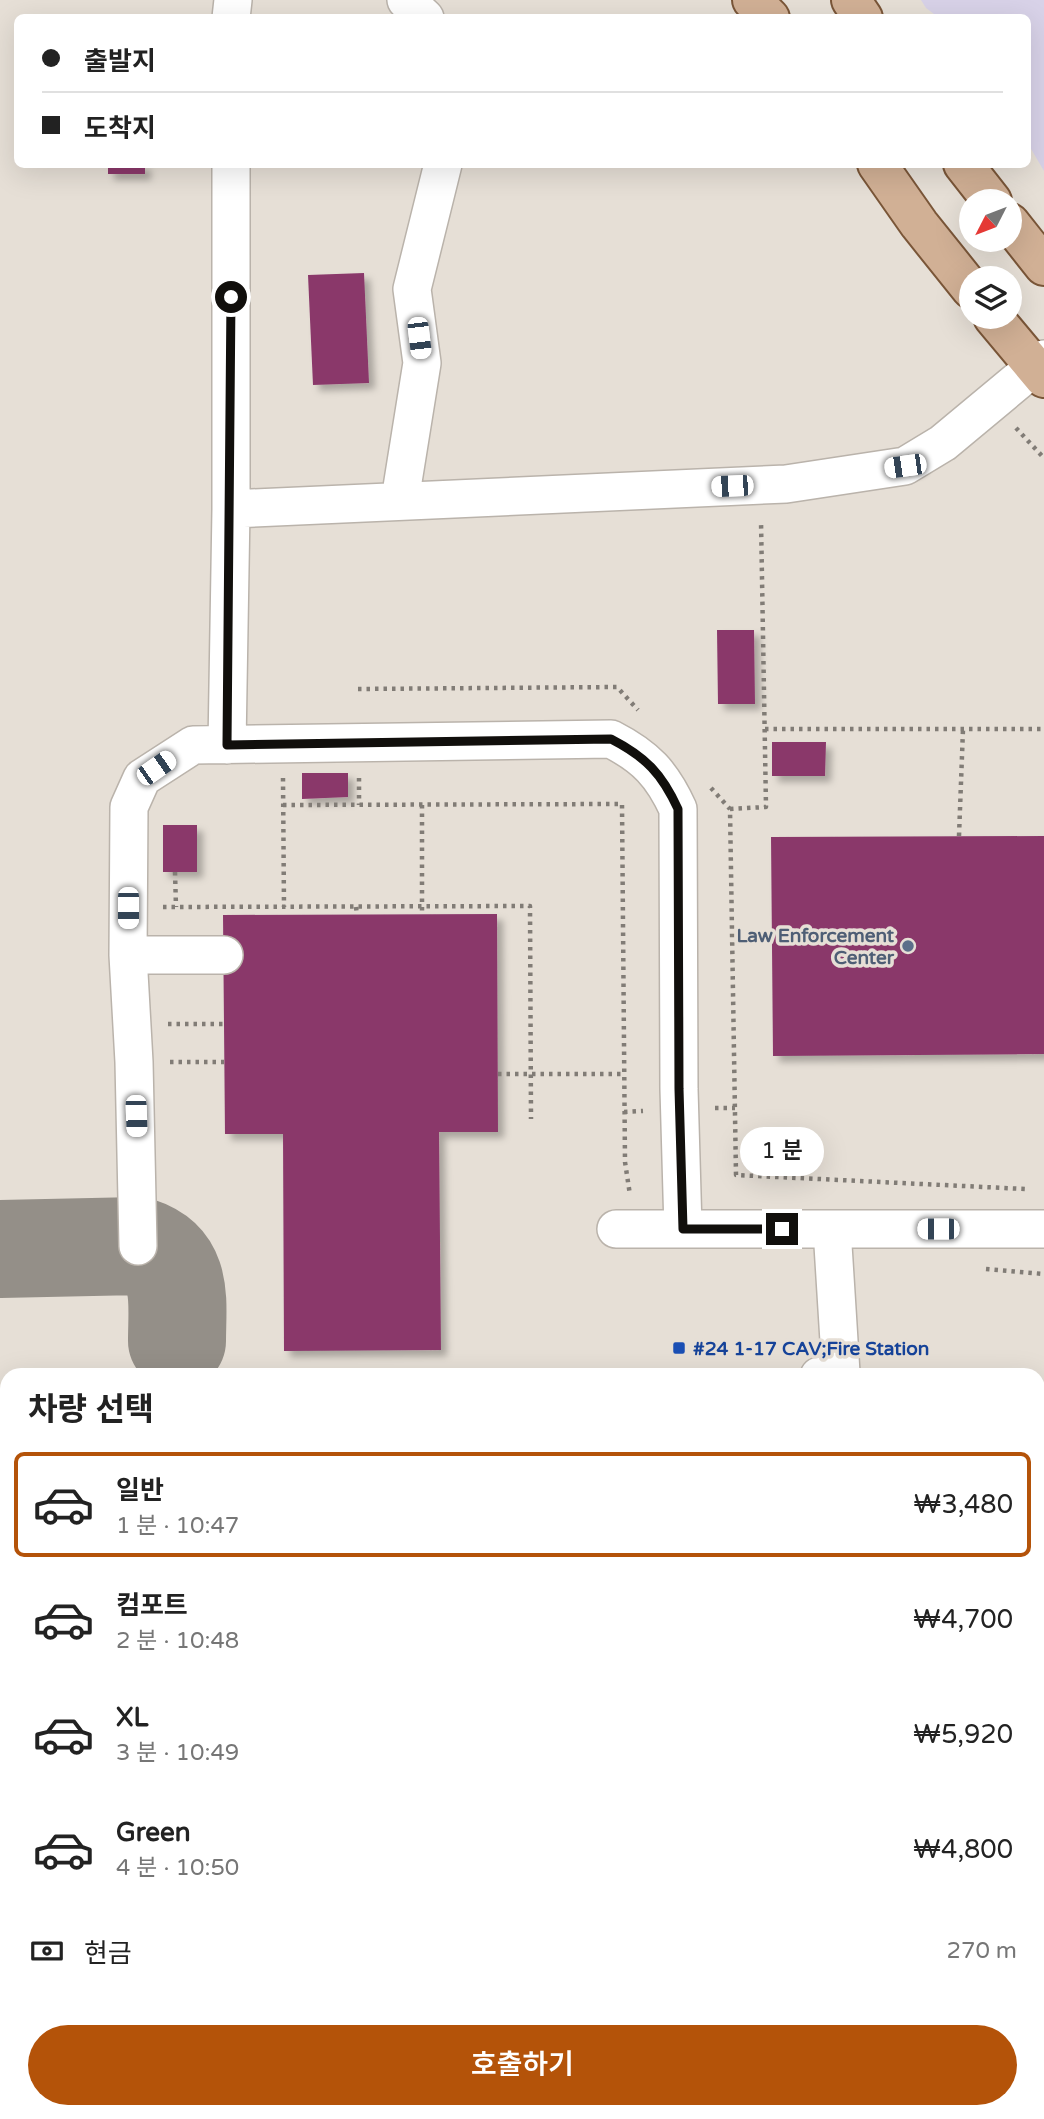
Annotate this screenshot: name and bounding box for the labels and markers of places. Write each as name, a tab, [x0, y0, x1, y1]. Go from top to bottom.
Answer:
place label: Law Enforcement Center	[736, 925, 895, 969]
marker: Law Enforcement Center	[900, 938, 916, 954]
place label: #24 1-17 CAV;Fire Station	[693, 1338, 929, 1360]
marker: #24 1-17 CAV;Fire Station	[671, 1340, 687, 1356]

